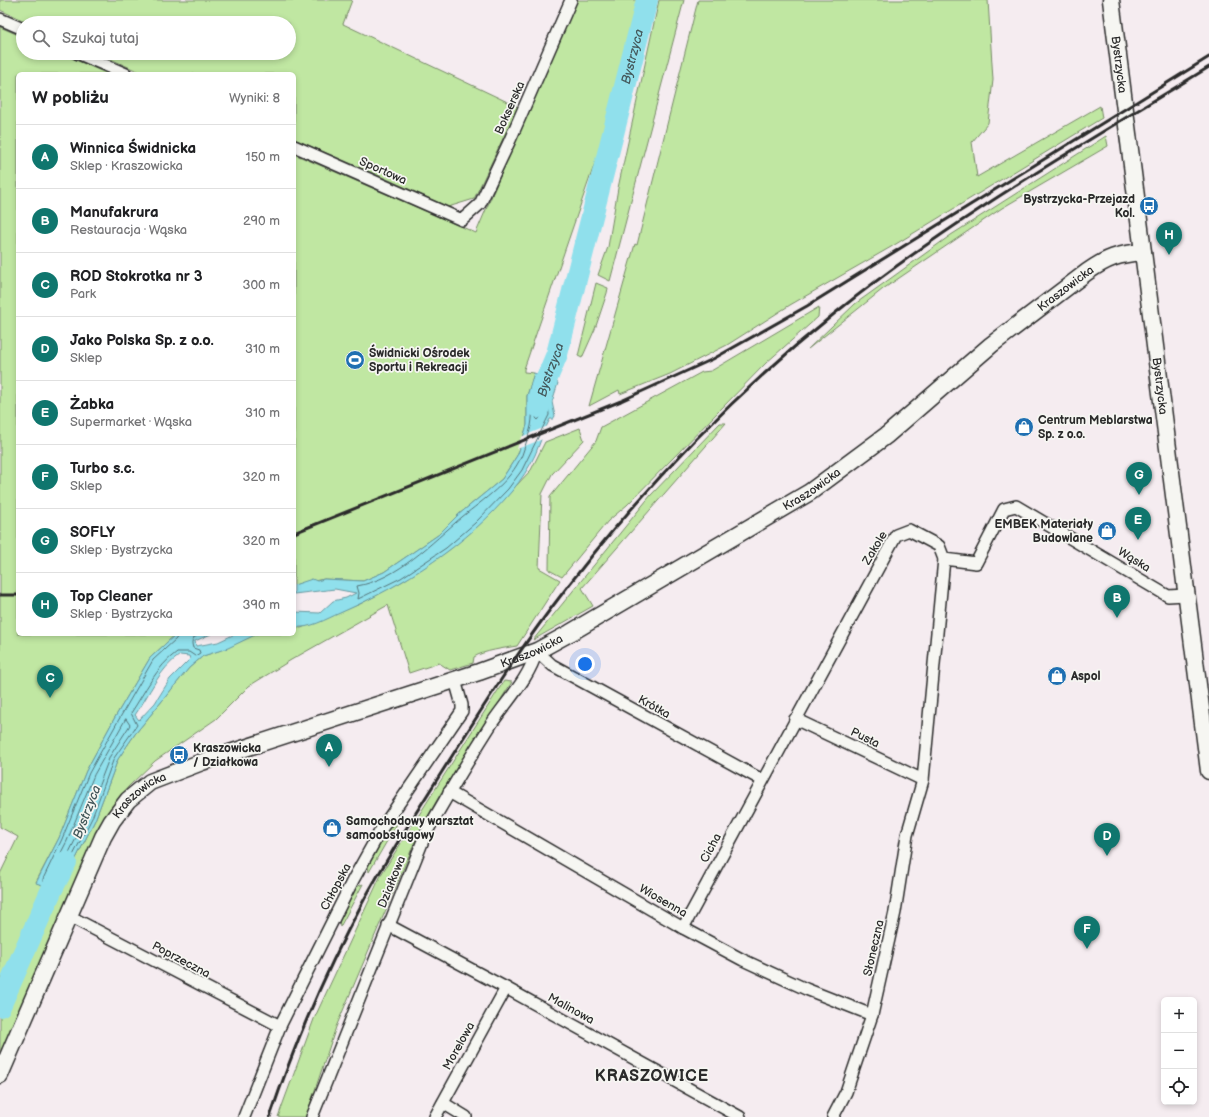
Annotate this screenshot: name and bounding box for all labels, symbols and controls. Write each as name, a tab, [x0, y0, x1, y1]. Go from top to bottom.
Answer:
search box	[16, 16, 296, 60]
icon: search	[30, 27, 52, 49]
water label: Bystrzyca	[618, 27, 647, 86]
text: Szukaj tutaj	[62, 29, 139, 48]
street label: Bystrzycka	[1108, 35, 1130, 94]
street label: Bokserska	[492, 79, 528, 137]
text: W pobliżu	[32, 88, 109, 108]
text: Wyniki: 8	[229, 90, 280, 106]
text: Winnica Świdnicka	[70, 139, 196, 158]
text: A	[41, 149, 49, 165]
text: 150 m	[246, 149, 280, 165]
street label: Sportowa	[357, 154, 409, 188]
text: Sklep · Kraszowicka	[70, 158, 183, 174]
place label: Bystrzycka-Przejazd Kol.	[1023, 192, 1135, 221]
bus stop icon: Bystrzycka-Przejazd Kol.	[1138, 195, 1160, 217]
text: Manufakrura	[70, 203, 159, 222]
text: B	[40, 213, 50, 229]
text: 290 m	[243, 213, 280, 229]
text: Restauracja · Wąska	[70, 222, 187, 238]
pin: H	[1156, 222, 1182, 255]
street label: Kraszowicka	[1034, 262, 1097, 315]
text: ROD Stokrotka nr 3	[70, 267, 203, 286]
text: C	[40, 277, 50, 293]
text: 300 m	[242, 277, 280, 293]
text: Park	[70, 286, 96, 302]
text: Jako Polska Sp. z o.o.	[70, 331, 214, 350]
text: D	[40, 341, 50, 357]
text: 310 m	[245, 341, 280, 357]
water label: Bystrzyca	[534, 341, 567, 399]
place label: Świdnicki Ośrodek Sportu i Rekreacji	[369, 344, 470, 375]
sports icon: Świdnicki Ośrodek Sportu i Rekreacji	[344, 349, 366, 371]
text: Sklep	[70, 350, 102, 366]
street label: Bystrzycka	[1149, 356, 1171, 416]
text: Żabka	[70, 395, 114, 414]
text: E	[41, 405, 49, 421]
text: 310 m	[245, 405, 280, 421]
place label: Centrum Meblarstwa Sp. z o.o.	[1038, 413, 1153, 442]
text: Supermarket · Wąska	[70, 414, 192, 430]
shop icon: Centrum Meblarstwa Sp. z o.o.	[1013, 416, 1035, 438]
text: Turbo s.c.	[70, 459, 135, 478]
pin: G	[1126, 462, 1152, 495]
street label: Kraszowicka	[780, 464, 844, 514]
text: F	[41, 469, 49, 485]
text: 320 m	[242, 469, 280, 485]
text: Sklep	[70, 478, 102, 494]
pin: E	[1125, 507, 1151, 540]
place label: EMBEK Materiały Budowlane	[994, 517, 1093, 546]
shop icon: EMBEK Materiały Budowlane	[1096, 520, 1118, 542]
text: SOFLY	[70, 523, 115, 542]
street label: Zakole	[859, 529, 891, 568]
text: G	[40, 533, 50, 549]
text: 320 m	[242, 533, 280, 549]
text: Sklep · Bystrzycka	[70, 542, 173, 558]
street label: Wąska	[1115, 544, 1153, 576]
pin: B	[1104, 585, 1130, 618]
text: Top Cleaner	[70, 587, 153, 606]
text: H	[40, 597, 50, 613]
text: 390 m	[243, 597, 280, 613]
text: Sklep · Bystrzycka	[70, 606, 173, 622]
street label: Kraszowicka	[498, 631, 566, 671]
your location	[575, 654, 595, 674]
pin: C	[37, 665, 63, 698]
shop icon: Aspol	[1046, 665, 1068, 687]
place label: Aspol	[1070, 669, 1101, 684]
street label: Krótka	[635, 692, 673, 722]
street label: Pusta	[848, 725, 882, 751]
pin: A	[316, 734, 342, 767]
place label: Kraszowicka / Działkowa	[193, 741, 261, 770]
bus stop icon: Kraszowicka / Działkowa	[168, 744, 190, 766]
street label: Kraszowicka	[109, 769, 169, 822]
water label: Bystrzyca	[69, 783, 105, 841]
place label: Samochodowy warsztat samoobsługowy	[346, 814, 474, 843]
shop icon: Samochodowy warsztat samoobsługowy	[321, 817, 343, 839]
pin: D	[1094, 823, 1120, 856]
street label: Cicha	[697, 831, 725, 865]
street label: Działkowa	[375, 854, 409, 910]
street label: Chłopska	[317, 861, 355, 913]
street label: Wiosenna	[636, 881, 690, 921]
pin: F	[1074, 916, 1100, 949]
street label: Słoneczna	[860, 918, 888, 978]
street label: Poprzeczna	[149, 938, 213, 982]
street label: Malinowa	[545, 990, 597, 1028]
map controls	[1161, 997, 1197, 1105]
button: +	[1161, 997, 1197, 1033]
street label: Morelowa	[440, 1019, 478, 1073]
button: −	[1161, 1033, 1197, 1069]
district label: KRASZOWICE	[595, 1067, 709, 1086]
button: locate	[1161, 1069, 1197, 1105]

